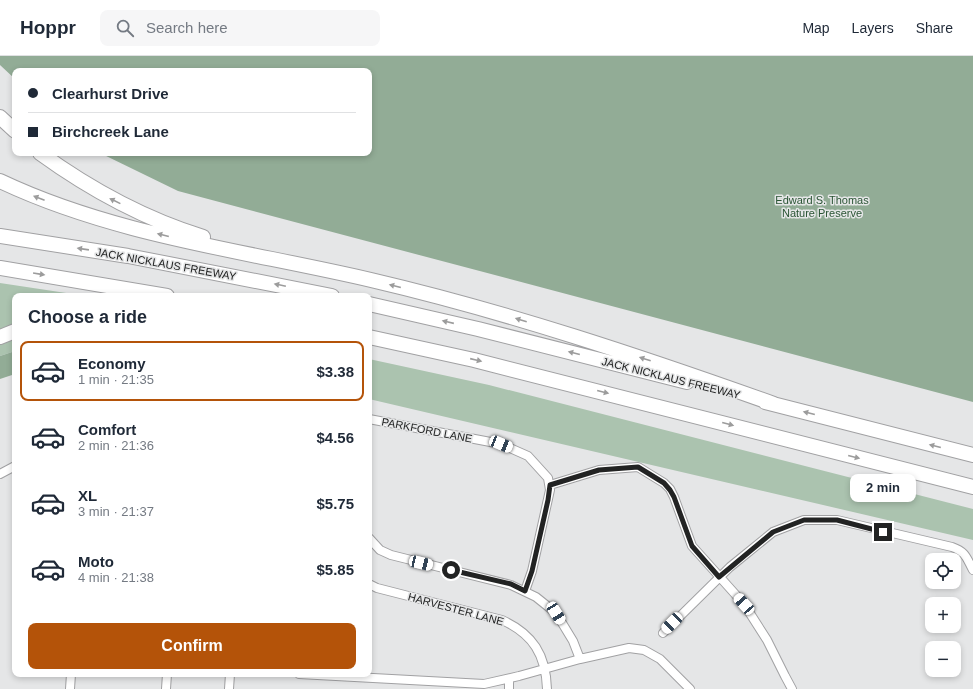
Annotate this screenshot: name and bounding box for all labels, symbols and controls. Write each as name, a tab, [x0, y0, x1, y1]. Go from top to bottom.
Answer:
search box	[100, 10, 380, 46]
text: Hoppr	[20, 17, 76, 38]
icon: search	[114, 17, 136, 39]
text: Search here	[146, 19, 228, 36]
text: Map	[802, 20, 830, 36]
text: Layers	[852, 20, 894, 36]
text: Share	[916, 20, 953, 36]
text: Clearhurst Drive	[52, 85, 169, 102]
text: Birchcreek Lane	[52, 123, 169, 140]
one-way arrow	[33, 194, 45, 200]
park label: Edward S. Thomas Nature Preserve	[775, 194, 869, 219]
one-way arrow	[110, 198, 121, 204]
one-way arrow	[157, 232, 169, 238]
one-way arrow	[77, 246, 90, 252]
street label: JACK NICKLAUS FREEWAY	[95, 246, 238, 282]
one-way arrow	[32, 271, 45, 277]
one-way arrow	[274, 282, 286, 288]
one-way arrow	[389, 283, 401, 289]
text: Choose a ride	[28, 307, 147, 327]
one-way arrow	[515, 317, 527, 323]
one-way arrow	[441, 318, 454, 324]
one-way arrow	[567, 350, 579, 356]
icon: car	[30, 353, 66, 389]
text: Economy	[78, 355, 146, 372]
street label: JACK NICKLAUS FREEWAY	[600, 355, 742, 401]
one-way arrow	[639, 356, 651, 362]
one-way arrow	[470, 358, 483, 364]
text: $3.38	[316, 363, 354, 380]
text: 1 min · 21:35	[78, 372, 154, 387]
one-way arrow	[596, 389, 609, 395]
one-way arrow	[803, 410, 815, 416]
street label: PARKFORD LANE	[381, 415, 473, 445]
icon: car	[30, 419, 66, 455]
text: Comfort	[78, 421, 136, 438]
one-way arrow	[723, 421, 735, 427]
text: $4.56	[316, 429, 354, 446]
car	[488, 434, 514, 454]
text: 2 min · 21:36	[78, 438, 154, 453]
one-way arrow	[929, 442, 941, 448]
one-way arrow	[848, 454, 861, 460]
callout: 2 min	[850, 474, 916, 502]
text: 2 min	[866, 480, 900, 495]
icon: car	[30, 485, 66, 521]
text: XL	[78, 487, 97, 504]
text: $5.75	[316, 495, 354, 512]
text: 3 min · 21:37	[78, 504, 154, 519]
route end	[874, 523, 892, 541]
icon: car	[30, 551, 66, 587]
text: Moto	[78, 553, 114, 570]
map controls	[925, 553, 961, 677]
button: locate	[925, 553, 961, 589]
car	[408, 554, 434, 572]
text: $5.85	[316, 561, 354, 578]
route start	[442, 561, 460, 579]
text: 4 min · 21:38	[78, 570, 154, 585]
street label: HARVESTER LANE	[407, 590, 505, 628]
car	[732, 591, 756, 617]
button: +	[925, 597, 961, 633]
car	[545, 600, 567, 626]
car	[659, 610, 685, 636]
button: Confirm	[28, 623, 356, 669]
button: −	[925, 641, 961, 677]

